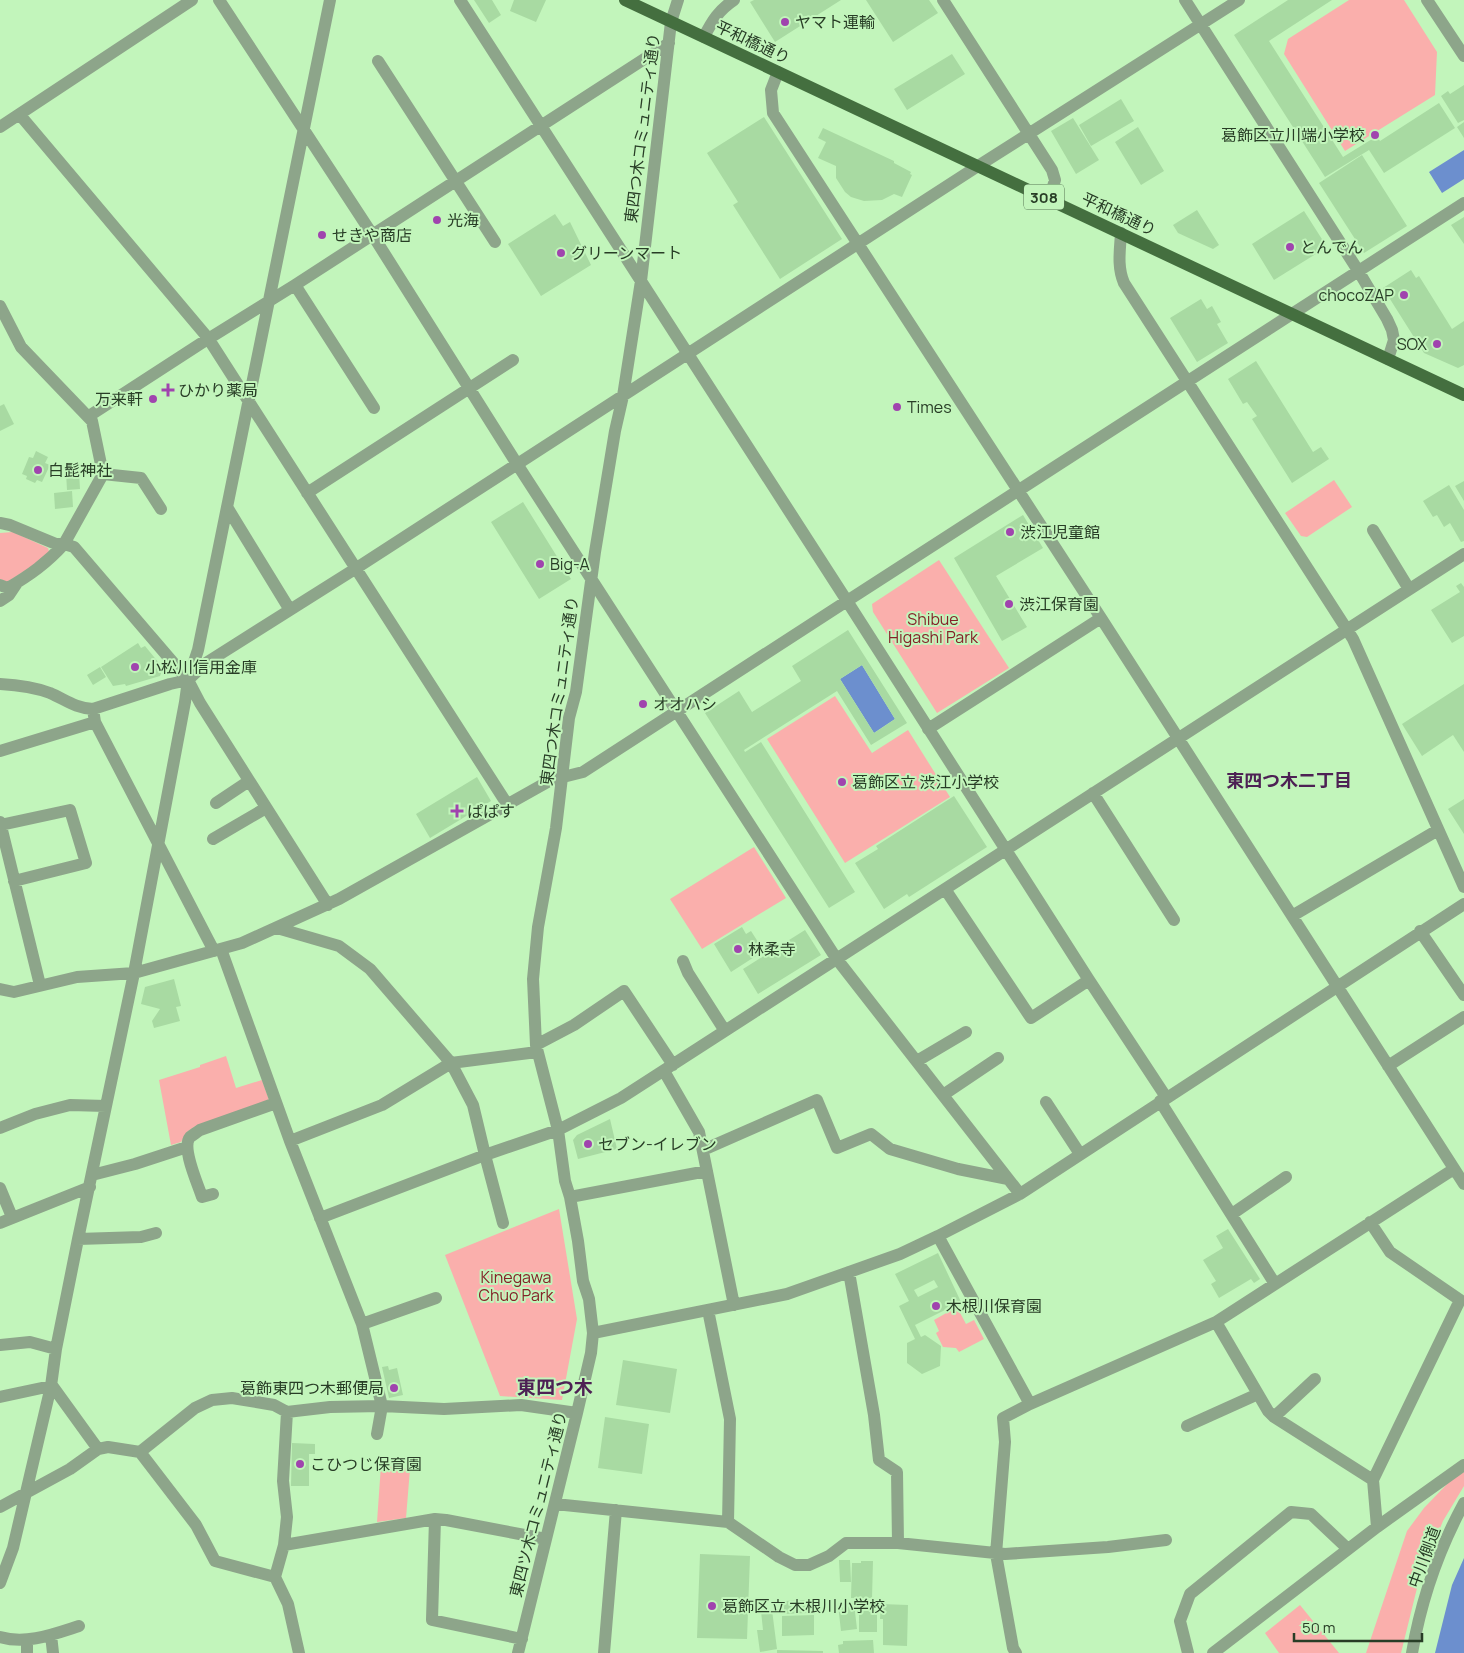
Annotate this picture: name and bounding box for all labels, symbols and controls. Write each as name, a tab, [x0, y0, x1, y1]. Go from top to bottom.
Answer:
place label: ヤマト運輸	[795, 11, 875, 33]
street label: 平和橋通り	[712, 15, 794, 69]
marker: ヤマト運輸	[779, 16, 791, 28]
street label: 東四つ木コミュニティ通り	[619, 32, 665, 224]
place label: 葛飾区立川端小学校	[1221, 124, 1365, 146]
marker: 葛飾区立川端小学校	[1369, 129, 1381, 141]
road number: 308	[1024, 184, 1064, 210]
street label: 平和橋通り	[1078, 187, 1160, 241]
place label: 光海	[447, 209, 479, 231]
marker: 光海	[431, 214, 443, 226]
place label: せきや商店	[332, 224, 412, 246]
marker: せきや商店	[316, 229, 328, 241]
place label: とんでん	[1300, 236, 1363, 258]
marker: とんでん	[1284, 241, 1296, 253]
place label: グリーンマート	[571, 242, 682, 264]
marker: グリーンマート	[555, 247, 567, 259]
place label: chocoZAP	[1318, 284, 1394, 306]
marker: chocoZAP	[1398, 289, 1410, 301]
place label: SOX	[1397, 333, 1427, 355]
marker: SOX	[1431, 338, 1443, 350]
place label: ひかり薬局	[178, 379, 258, 401]
marker: ひかり薬局	[162, 384, 174, 396]
place label: 万来軒	[95, 388, 143, 410]
marker: 万来軒	[147, 393, 159, 405]
place label: Times	[907, 396, 952, 418]
marker: Times	[891, 401, 903, 413]
place label: 白髭神社	[48, 459, 112, 481]
marker: 白髭神社	[32, 464, 44, 476]
place label: 渋江児童館	[1020, 521, 1100, 543]
marker: 渋江児童館	[1004, 526, 1016, 538]
place label: Big-A	[550, 553, 590, 575]
marker: Big-A	[534, 558, 546, 570]
place label: 渋江保育園	[1019, 593, 1099, 615]
street label: 東四つ木コミュニティ通り	[535, 595, 583, 787]
marker: 渋江保育園	[1003, 598, 1015, 610]
park label: Shibue Higashi Park	[888, 608, 979, 648]
place label: 小松川信用金庫	[145, 656, 257, 678]
marker: 小松川信用金庫	[129, 661, 141, 673]
place label: オオハシ	[653, 693, 717, 715]
marker: オオハシ	[637, 698, 649, 710]
district label: 東四つ木二丁目	[1226, 768, 1352, 792]
place label: 葛飾区立 渋江小学校	[852, 771, 999, 793]
marker: 葛飾区立 渋江小学校	[836, 776, 848, 788]
place label: ぱぱす	[467, 800, 515, 822]
marker: ぱぱす	[451, 805, 463, 817]
place label: 林柔寺	[748, 938, 796, 960]
marker: 林柔寺	[732, 943, 744, 955]
place label: セブン-イレブン	[598, 1133, 717, 1155]
marker: セブン-イレブン	[582, 1138, 594, 1150]
park label: Kinegawa Chuo Park	[478, 1266, 555, 1306]
place label: 木根川保育園	[946, 1295, 1042, 1317]
marker: 木根川保育園	[930, 1300, 942, 1312]
district label: 東四つ木	[517, 1374, 593, 1400]
place label: 葛飾東四つ木郵便局	[240, 1377, 384, 1399]
marker: 葛飾東四つ木郵便局	[388, 1382, 400, 1394]
street label: 東四ツ木コミュニティ通り	[504, 1409, 572, 1599]
place label: こひつじ保育園	[310, 1453, 422, 1475]
marker: こひつじ保育園	[294, 1458, 306, 1470]
street label: 中川側道	[1403, 1523, 1445, 1591]
place label: 葛飾区立 木根川小学校	[722, 1595, 885, 1617]
marker: 葛飾区立 木根川小学校	[706, 1600, 718, 1612]
scale bar	[1294, 1610, 1422, 1642]
text: 50 m	[1302, 1617, 1336, 1638]

